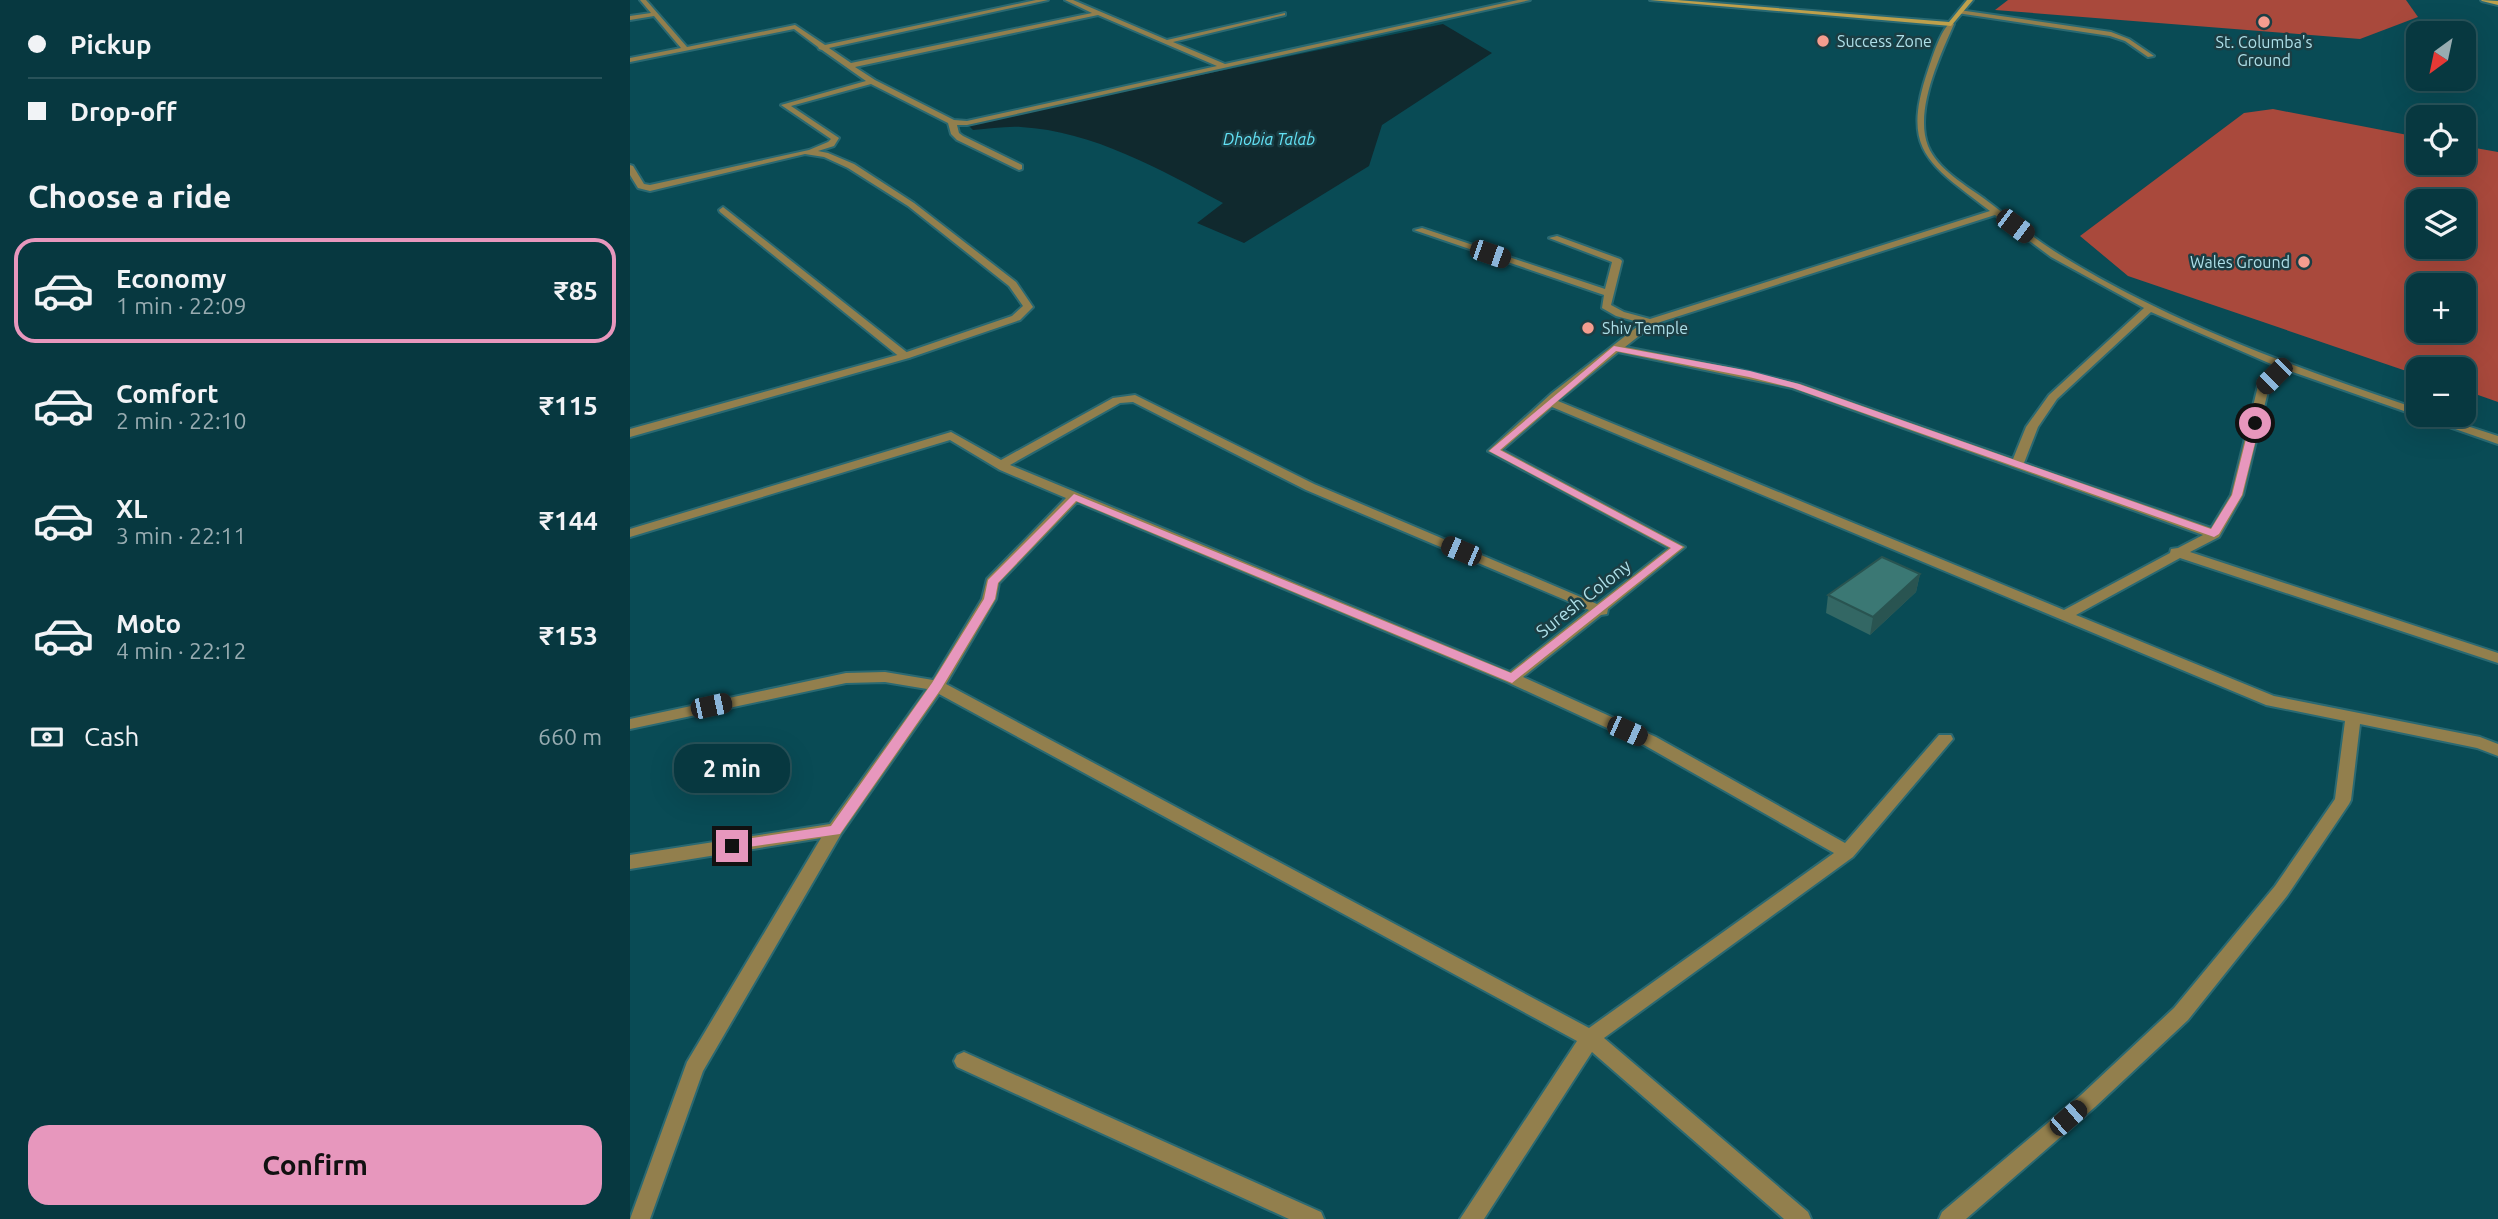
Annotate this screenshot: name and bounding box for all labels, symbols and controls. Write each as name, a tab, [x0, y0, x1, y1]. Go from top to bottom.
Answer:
marker: St. Columba's Ground	[2256, 14, 2272, 30]
north arrow	[2406, 21, 2476, 91]
map controls	[2406, 21, 2476, 427]
text: Pickup	[70, 30, 152, 59]
place label: Success Zone	[1837, 32, 1932, 50]
marker: Success Zone	[1815, 33, 1831, 49]
place label: St. Columba's Ground	[2216, 33, 2312, 69]
text: Drop-off	[70, 97, 177, 126]
button: locate	[2406, 105, 2476, 175]
water label: Dhobia Talab	[1223, 130, 1315, 148]
text: Choose a ride	[28, 178, 231, 214]
button: layers	[2406, 189, 2476, 259]
car	[1992, 205, 2039, 247]
car	[1467, 237, 1514, 271]
place label: Wales Ground	[2190, 253, 2290, 271]
marker: Wales Ground	[2296, 254, 2312, 270]
icon: car	[32, 259, 95, 322]
text: Economy	[116, 264, 226, 293]
button: +	[2406, 273, 2476, 343]
text: ₹85	[554, 276, 598, 305]
text: 1 min · 22:09	[116, 293, 247, 318]
place label: Shiv Temple	[1602, 319, 1688, 337]
marker: Shiv Temple	[1580, 320, 1596, 336]
car	[2252, 354, 2297, 398]
button: −	[2406, 357, 2476, 427]
icon: car	[32, 374, 95, 437]
text: Comfort	[116, 379, 219, 408]
text: ₹115	[539, 391, 598, 420]
route start	[2239, 407, 2271, 439]
text: 2 min · 22:10	[116, 408, 247, 433]
icon: car	[32, 489, 95, 552]
text: XL	[116, 494, 147, 523]
text: ₹144	[539, 506, 598, 535]
text: 3 min · 22:11	[116, 523, 247, 548]
car	[1438, 533, 1485, 569]
street label: Suresh Colony	[1532, 555, 1634, 641]
icon: car	[32, 604, 95, 667]
text: Moto	[116, 609, 181, 638]
text: ₹153	[539, 621, 598, 650]
text: 4 min · 22:12	[116, 638, 247, 663]
car	[689, 691, 734, 721]
car	[1604, 713, 1651, 749]
icon: cash	[28, 718, 66, 756]
text: Cash	[84, 722, 139, 751]
text: 660 m	[538, 724, 602, 749]
callout: 2 min	[674, 744, 790, 794]
text: 2 min	[703, 756, 761, 781]
route end	[716, 830, 748, 862]
car	[2046, 1096, 2091, 1140]
button: Confirm	[28, 1125, 602, 1205]

